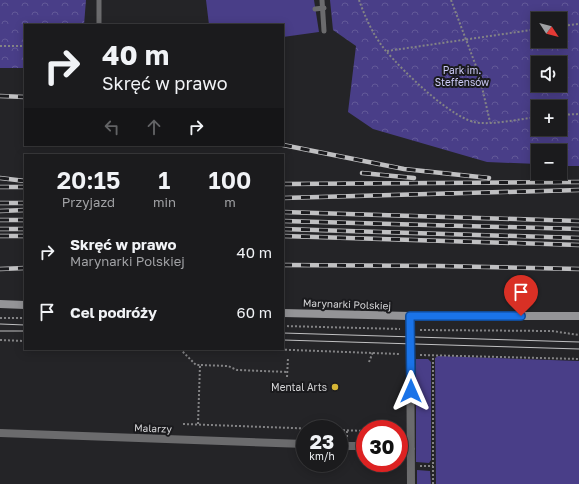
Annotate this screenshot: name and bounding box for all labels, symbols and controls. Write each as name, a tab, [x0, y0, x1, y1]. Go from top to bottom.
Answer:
north arrow	[531, 12, 567, 48]
map controls	[531, 12, 567, 180]
text: 40 m	[102, 38, 169, 71]
icon: right	[36, 40, 88, 92]
button: sound	[531, 56, 567, 92]
park label: Park im. Steffensów	[435, 64, 489, 88]
text: Skręć w prawo	[102, 72, 227, 94]
button: +	[531, 100, 567, 136]
icon: left	[101, 116, 123, 138]
icon: ahead	[143, 116, 165, 138]
icon: right	[185, 116, 207, 138]
button: −	[531, 144, 567, 180]
text: 20:15	[57, 165, 120, 194]
text: 1	[158, 165, 170, 194]
text: 100	[209, 165, 251, 194]
text: Przyjazd	[62, 194, 115, 210]
text: min	[153, 194, 176, 210]
text: m	[224, 194, 236, 210]
text: Skręć w prawo	[70, 235, 177, 253]
icon: right	[36, 241, 58, 263]
text: 40 m	[237, 243, 272, 261]
text: Marynarki Polskiej	[70, 253, 185, 269]
pin	[504, 275, 538, 316]
icon: arrive	[510, 281, 532, 303]
street label: Marynarki Polskiej	[303, 296, 391, 312]
icon: arrive	[36, 301, 58, 323]
text: Cel podróży	[70, 303, 157, 321]
text: 60 m	[237, 303, 272, 321]
position arrow	[390, 370, 432, 412]
place label: Mental Arts	[271, 381, 327, 393]
marker: Mental Arts	[330, 382, 340, 392]
speed limit sign: 30	[356, 420, 408, 472]
street label: Malarzy	[134, 421, 173, 435]
text: 23	[310, 429, 334, 453]
text: km/h	[309, 450, 335, 462]

